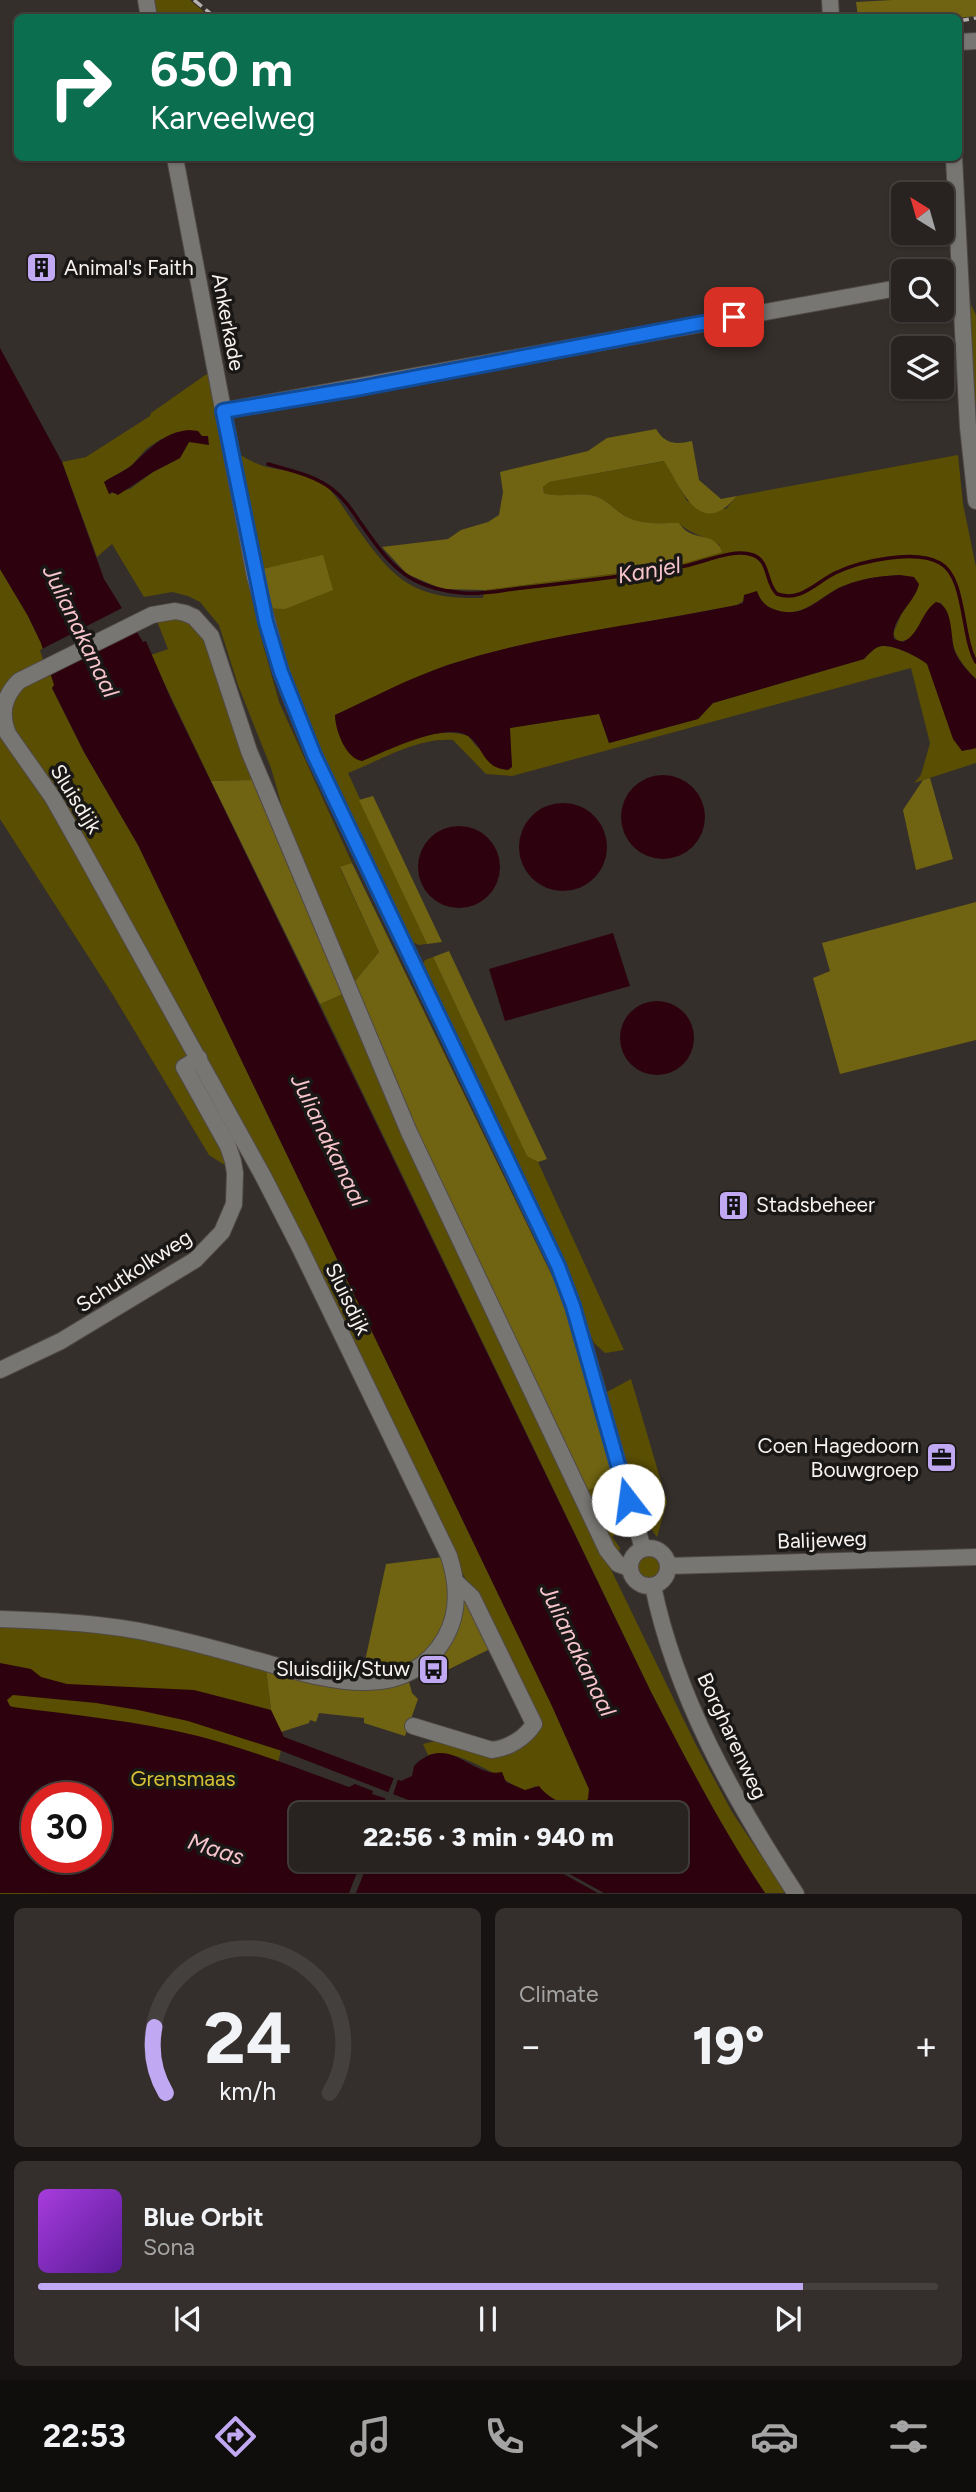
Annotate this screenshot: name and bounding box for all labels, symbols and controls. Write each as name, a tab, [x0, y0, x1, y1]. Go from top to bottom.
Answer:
text: 650 m	[150, 39, 293, 98]
icon: right	[35, 42, 126, 133]
text: Karveelweg	[150, 99, 316, 137]
north arrow	[891, 182, 954, 245]
map controls	[891, 182, 954, 399]
building icon: Animal's Faith	[24, 251, 58, 285]
place label: Animal's Faith	[64, 255, 194, 280]
button: search	[891, 259, 954, 322]
street label: Ankerkade	[207, 271, 250, 373]
pin	[704, 287, 764, 347]
icon: arrive	[715, 298, 753, 336]
button: layers	[891, 336, 954, 399]
water label: Kanjel	[615, 551, 684, 589]
water label: Julianakanaal	[36, 559, 126, 703]
street label: Sluisdijk	[45, 760, 108, 839]
water label: Julianakanaal	[284, 1068, 374, 1212]
building icon: Stadsbeheer	[716, 1188, 750, 1222]
place label: Stadsbeheer	[756, 1192, 875, 1217]
street label: Schutkolkweg	[71, 1224, 196, 1317]
street label: Sluisdijk	[320, 1259, 377, 1340]
place label: Coen Hagedoorn Bouwgroep	[758, 1433, 919, 1482]
office icon: Coen Hagedoorn Bouwgroep	[925, 1441, 959, 1475]
position arrow	[591, 1463, 665, 1537]
street label: Balijeweg	[777, 1525, 867, 1554]
water label: Julianakanaal	[533, 1578, 623, 1722]
bus stop icon: Sluisdijk/Stuw	[416, 1652, 450, 1686]
place label: Sluisdijk/Stuw	[276, 1656, 411, 1681]
street label: Borgharenweg	[692, 1668, 773, 1803]
park label: Grensmaas	[130, 1766, 236, 1791]
speed limit sign: 30	[21, 1782, 112, 1873]
text: 22:56 · 3 min · 940 m	[363, 1821, 614, 1853]
water label: Maas	[184, 1827, 248, 1871]
text: Climate	[519, 1980, 598, 2008]
text: 24	[203, 1995, 292, 2082]
text: 19°	[692, 2015, 765, 2077]
text: −	[519, 2023, 543, 2069]
text: +	[914, 2023, 938, 2069]
text: km/h	[219, 2076, 276, 2106]
text: Blue Orbit	[143, 2201, 264, 2233]
text: Sona	[143, 2233, 195, 2261]
icon: previous	[169, 2300, 207, 2338]
icon: pause	[469, 2300, 507, 2338]
icon: next	[769, 2300, 807, 2338]
icon: directions	[211, 2412, 260, 2461]
icon: music	[346, 2412, 395, 2461]
icon: phone	[480, 2412, 529, 2461]
icon: climate	[615, 2412, 664, 2461]
icon: car	[750, 2412, 799, 2461]
icon: filters	[884, 2412, 933, 2461]
text: 22:53	[43, 2417, 126, 2455]

